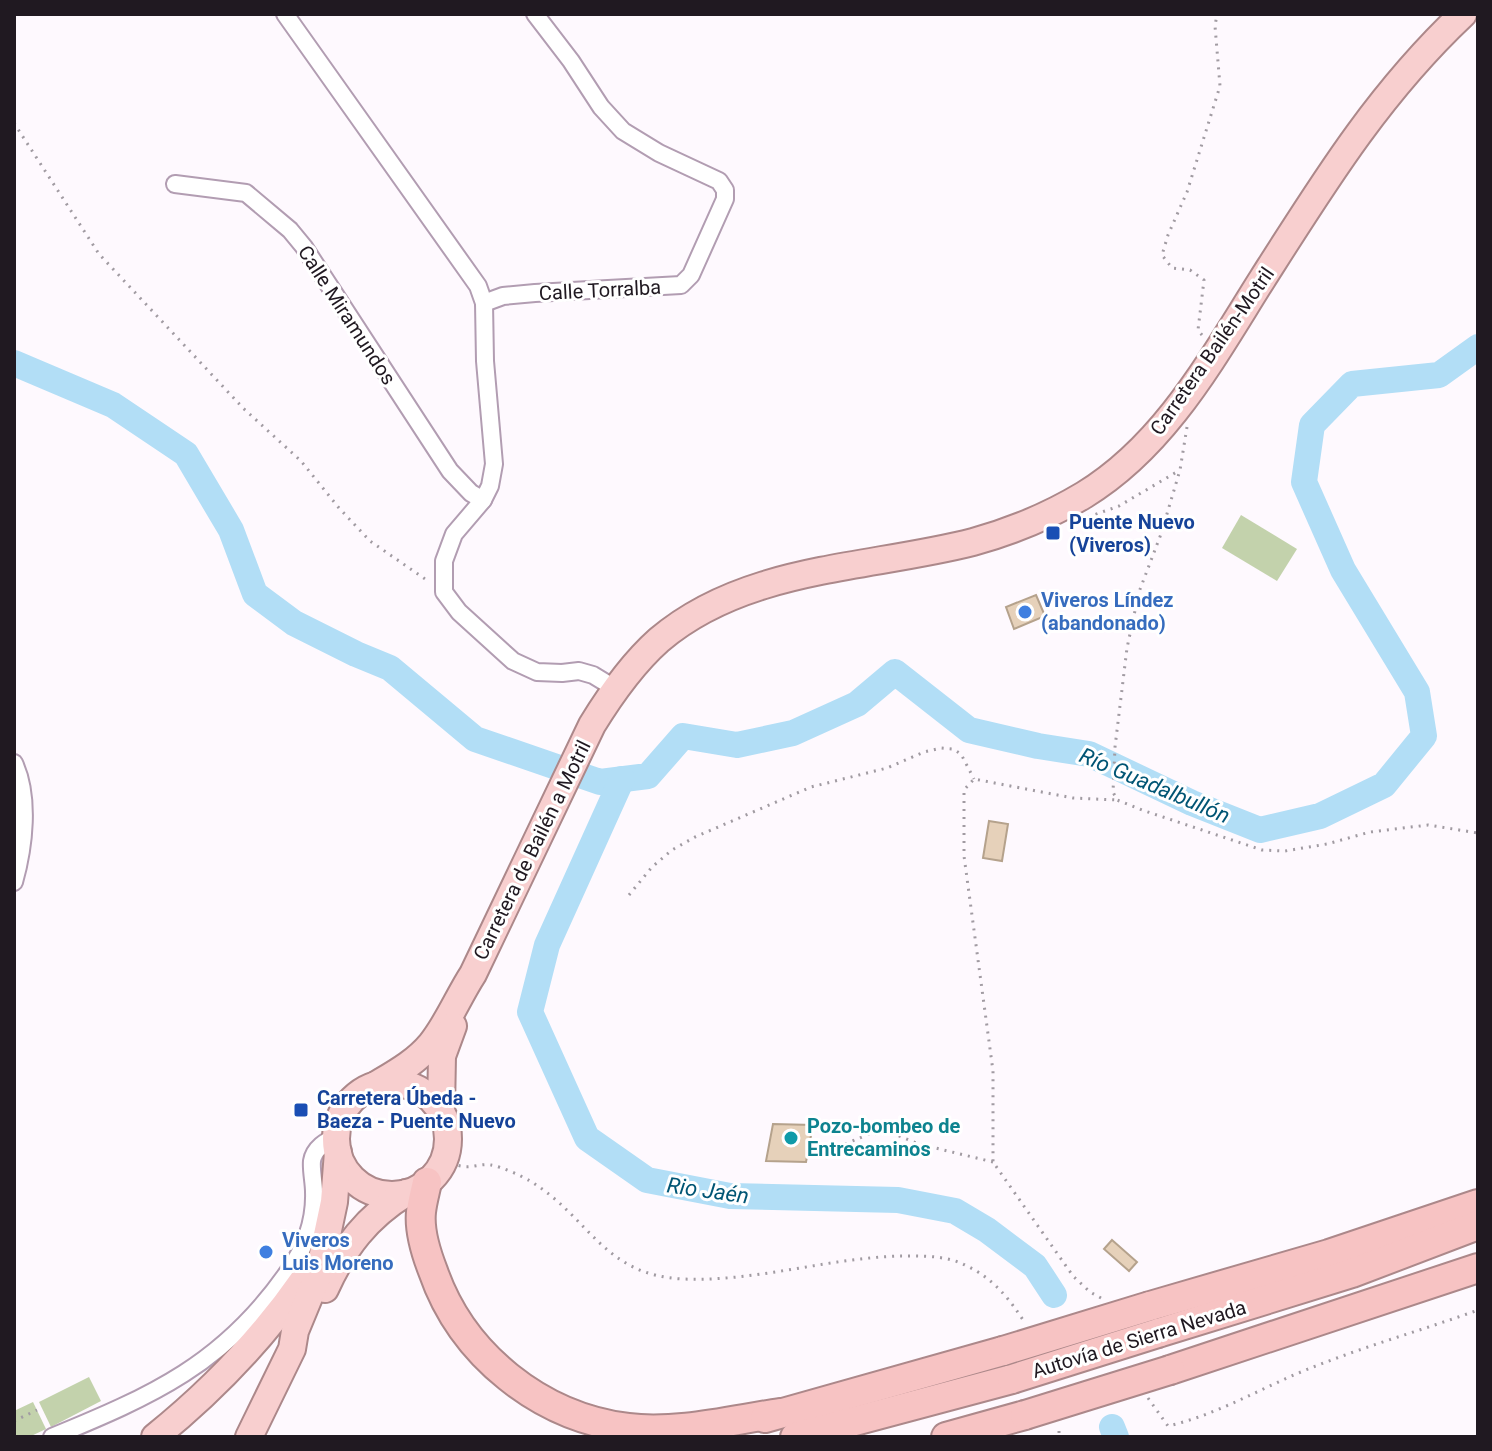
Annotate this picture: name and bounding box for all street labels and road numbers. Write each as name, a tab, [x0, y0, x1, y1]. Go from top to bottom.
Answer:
street label: Calle Miramundos	[293, 241, 401, 389]
street label: Carretera Bailén-Motril	[1145, 262, 1279, 440]
street label: Calle Torralba	[538, 275, 662, 305]
street label: Carretera de Bailén a Motril	[468, 736, 596, 964]
street label: Autovía de Sierra Nevada	[1029, 1295, 1249, 1383]

